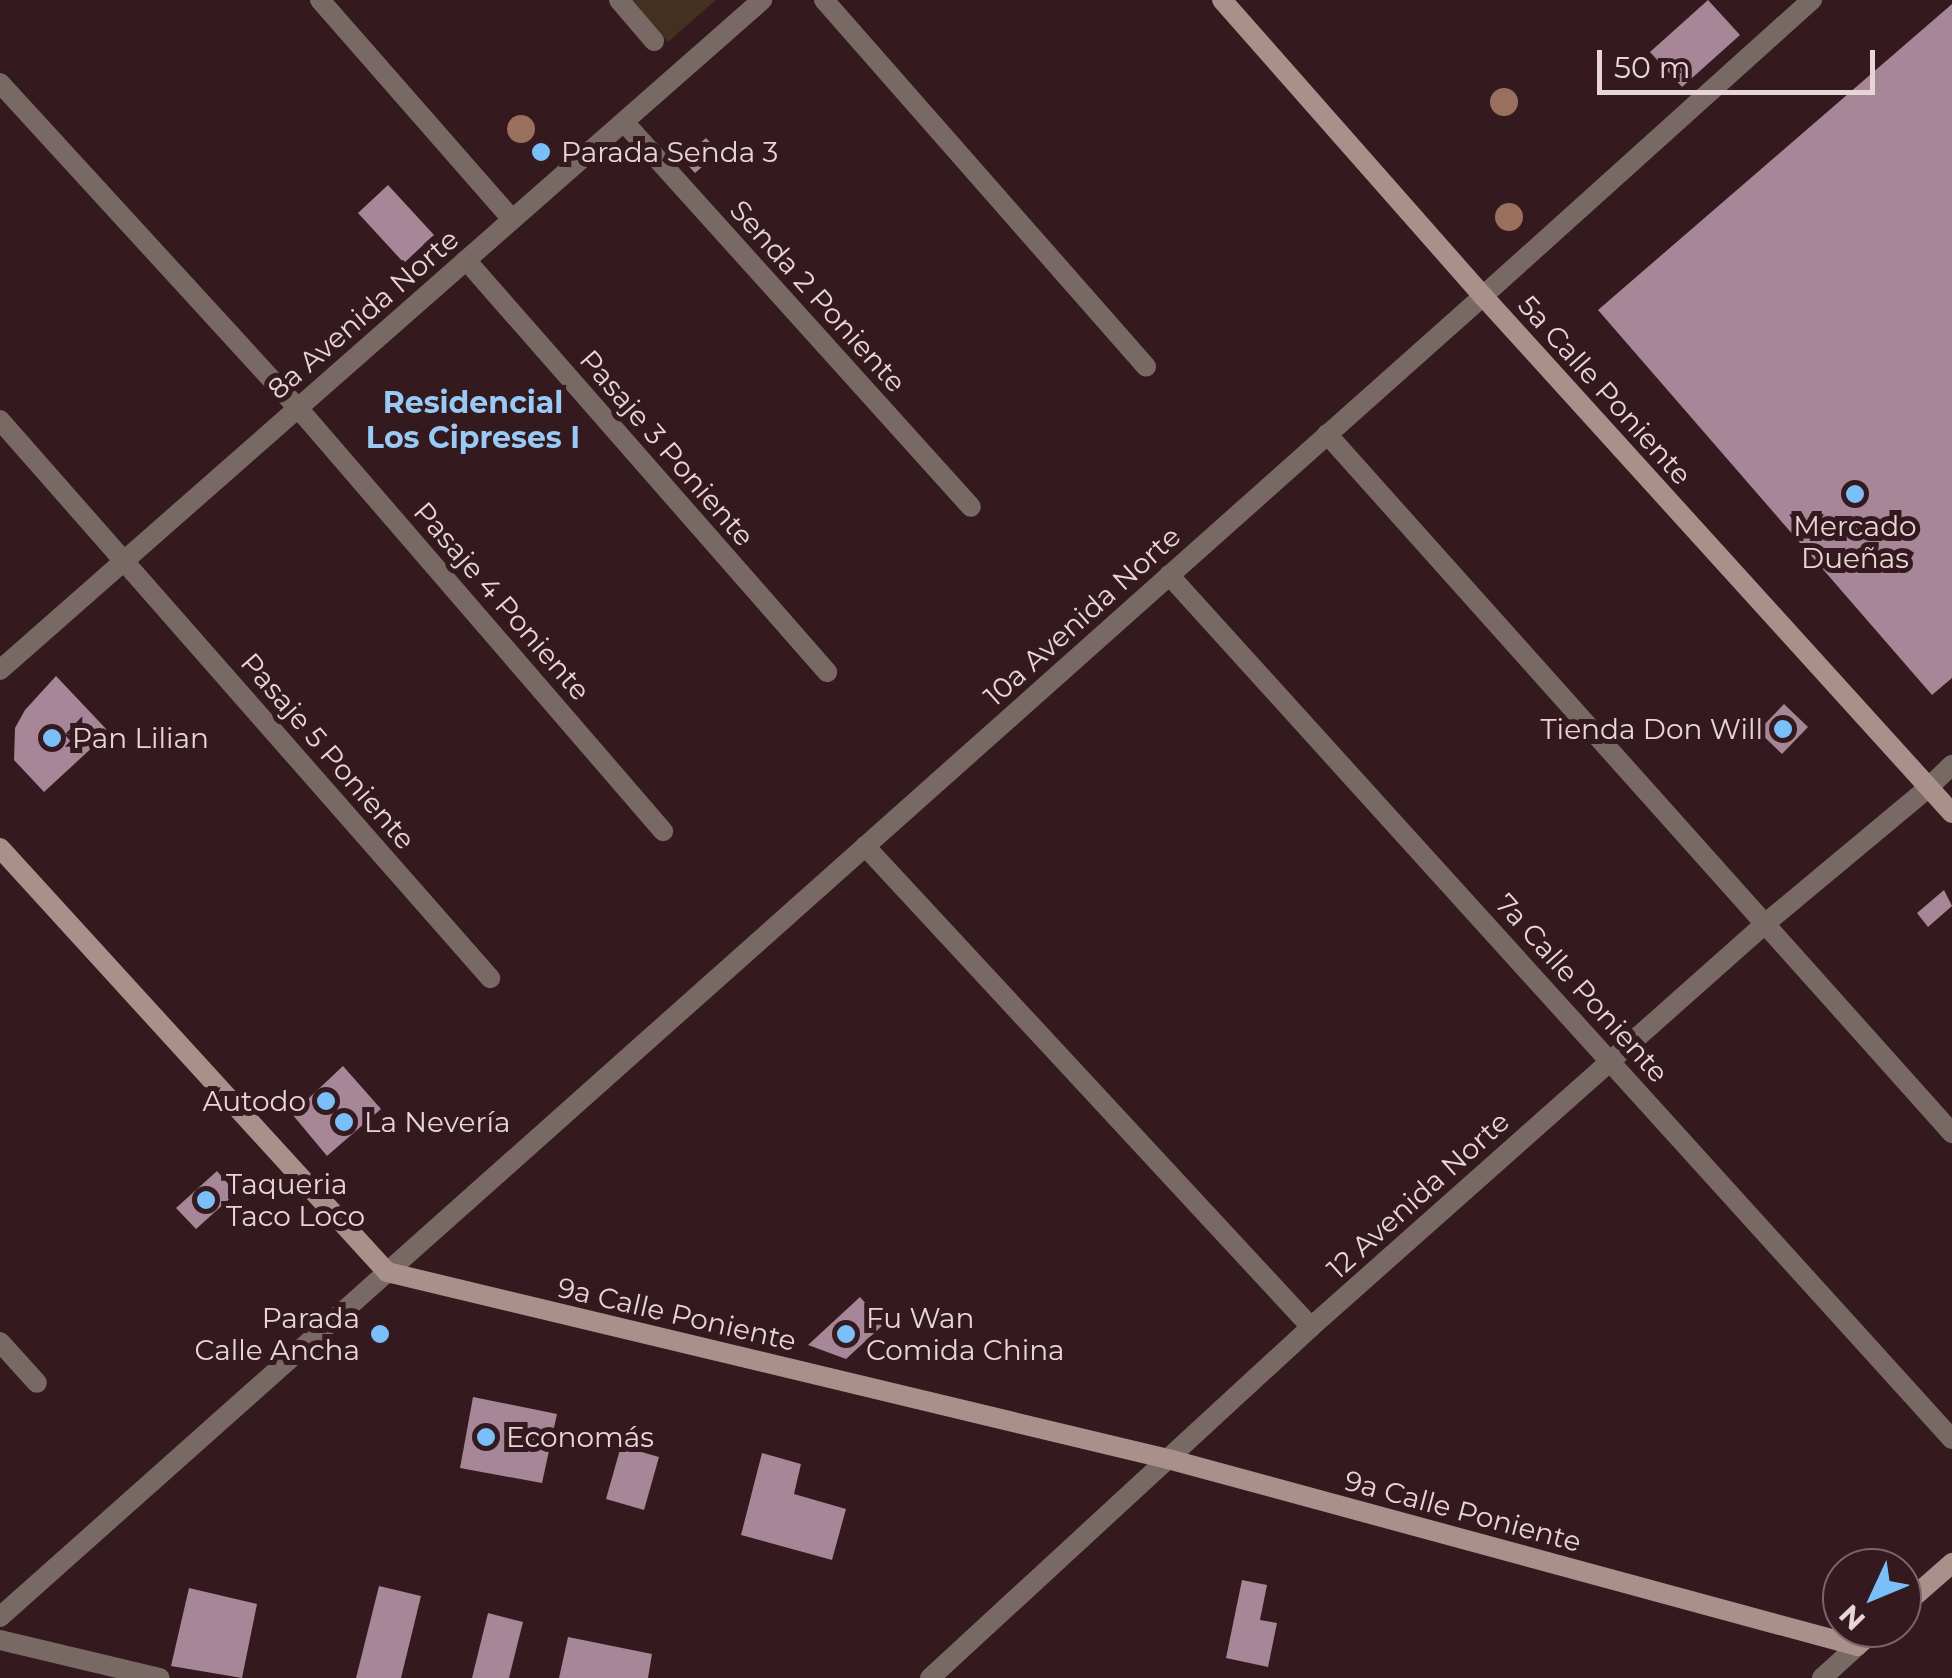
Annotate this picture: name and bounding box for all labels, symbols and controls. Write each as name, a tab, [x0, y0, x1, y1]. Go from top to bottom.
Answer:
scale bar	[1602, 30, 1880, 92]
text: 50 m	[1614, 49, 1691, 86]
place label: Parada Senda 3	[561, 135, 778, 169]
marker: Parada Senda 3	[530, 141, 552, 163]
street label: Senda 2 Poniente	[723, 193, 913, 399]
street label: 8a Avenida Norte	[261, 222, 465, 406]
street label: 5a Calle Poniente	[1511, 289, 1699, 491]
street label: Pasaje 3 Poniente	[573, 343, 761, 553]
district label: Residencial Los Cipreses I	[366, 385, 580, 456]
marker: Mercado Dueñas	[1844, 483, 1866, 505]
street label: Pasaje 4 Poniente	[407, 495, 597, 707]
place label: Mercado Dueñas	[1793, 509, 1917, 575]
street label: 10a Avenida Norte	[977, 519, 1187, 713]
street label: Pasaje 5 Poniente	[234, 646, 422, 856]
place label: Tienda Don Will	[1541, 712, 1763, 746]
marker: Tienda Don Will	[1772, 718, 1794, 740]
place label: Pan Lilian	[72, 721, 209, 755]
marker: Pan Lilian	[41, 727, 63, 749]
street label: 7a Calle Poniente	[1489, 887, 1675, 1089]
place label: Autodo	[202, 1084, 306, 1118]
marker: Autodo	[315, 1090, 337, 1112]
street label: 12 Avenida Norte	[1320, 1104, 1516, 1286]
place label: La Nevería	[364, 1105, 510, 1139]
marker: La Nevería	[333, 1111, 355, 1133]
place label: Taqueria Taco Loco	[226, 1167, 365, 1233]
marker: Taqueria Taco Loco	[195, 1189, 217, 1211]
street label: 9a Calle Poniente	[554, 1270, 800, 1358]
place label: Parada Calle Ancha	[195, 1301, 360, 1367]
place label: Fu Wan Comida China	[866, 1301, 1065, 1367]
marker: Parada Calle Ancha	[369, 1323, 391, 1345]
marker: Fu Wan Comida China	[835, 1323, 857, 1345]
place label: Economás	[506, 1420, 654, 1454]
marker: Economás	[475, 1426, 497, 1448]
street label: 9a Calle Poniente	[1341, 1463, 1585, 1559]
north arrow	[1822, 1548, 1922, 1648]
text: N	[1832, 1598, 1872, 1637]

